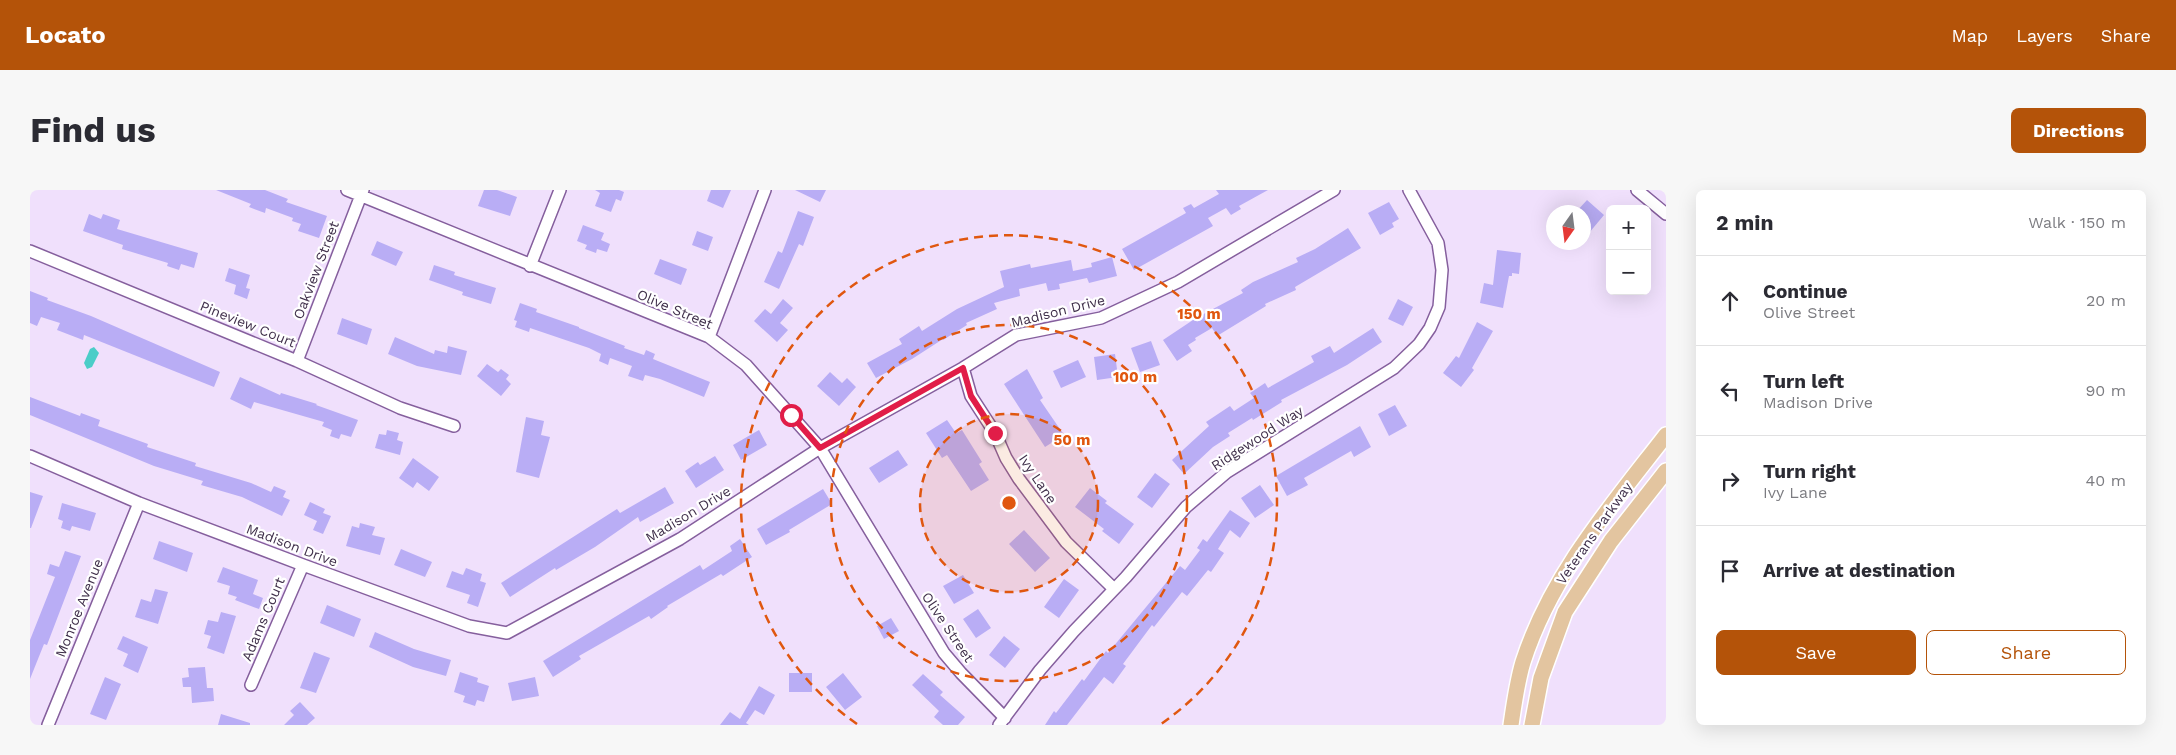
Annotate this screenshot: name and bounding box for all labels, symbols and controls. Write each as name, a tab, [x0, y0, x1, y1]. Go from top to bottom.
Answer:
text: Locato	[25, 21, 106, 49]
text: Map	[1951, 25, 1988, 46]
text: Layers	[2016, 25, 2073, 46]
text: Share	[2101, 25, 2151, 46]
button: Directions	[2011, 108, 2146, 153]
text: Find us	[30, 109, 156, 151]
north arrow	[1546, 205, 1591, 250]
map controls	[1606, 205, 1651, 295]
button: +	[1606, 205, 1651, 250]
text: 2 min	[1716, 210, 1773, 235]
text: Walk · 150 m	[2028, 213, 2126, 232]
street label: Oakview Street	[290, 219, 342, 321]
button: −	[1606, 250, 1651, 295]
text: Continue	[1763, 280, 1847, 303]
street label: Olive Street	[635, 286, 715, 332]
icon: ahead	[1716, 287, 1744, 315]
text: 20 m	[2086, 291, 2126, 310]
street label: Madison Drive	[1009, 292, 1107, 330]
street label: Pineview Court	[198, 298, 298, 351]
text: Olive Street	[1763, 303, 1855, 322]
text: 150 m	[1177, 305, 1221, 323]
text: 100 m	[1113, 368, 1157, 386]
text: Turn left	[1763, 370, 1844, 393]
icon: left	[1716, 377, 1744, 405]
text: 90 m	[2085, 381, 2126, 400]
text: Madison Drive	[1763, 393, 1873, 412]
street label: Ridgewood Way	[1208, 402, 1307, 474]
route start	[780, 404, 803, 427]
route end	[984, 422, 1007, 445]
text: 50 m	[1054, 431, 1090, 449]
street label: Ivy Lane	[1016, 451, 1060, 507]
text: Turn right	[1763, 460, 1856, 483]
icon: right	[1716, 467, 1744, 495]
text: 40 m	[2086, 471, 2126, 490]
street label: Veterans Parkway	[1553, 478, 1636, 587]
street label: Madison Drive	[643, 482, 733, 546]
text: Ivy Lane	[1763, 483, 1827, 502]
centre of rings	[1000, 494, 1018, 512]
street label: Madison Drive	[244, 520, 340, 570]
street label: Monroe Avenue	[52, 557, 106, 659]
icon: arrive	[1716, 557, 1744, 585]
text: Arrive at destination	[1763, 559, 1955, 582]
street label: Adams Court	[238, 575, 288, 663]
street label: Olive Street	[919, 589, 977, 665]
button: Save	[1716, 630, 1916, 675]
button: Share	[1926, 630, 2126, 675]

